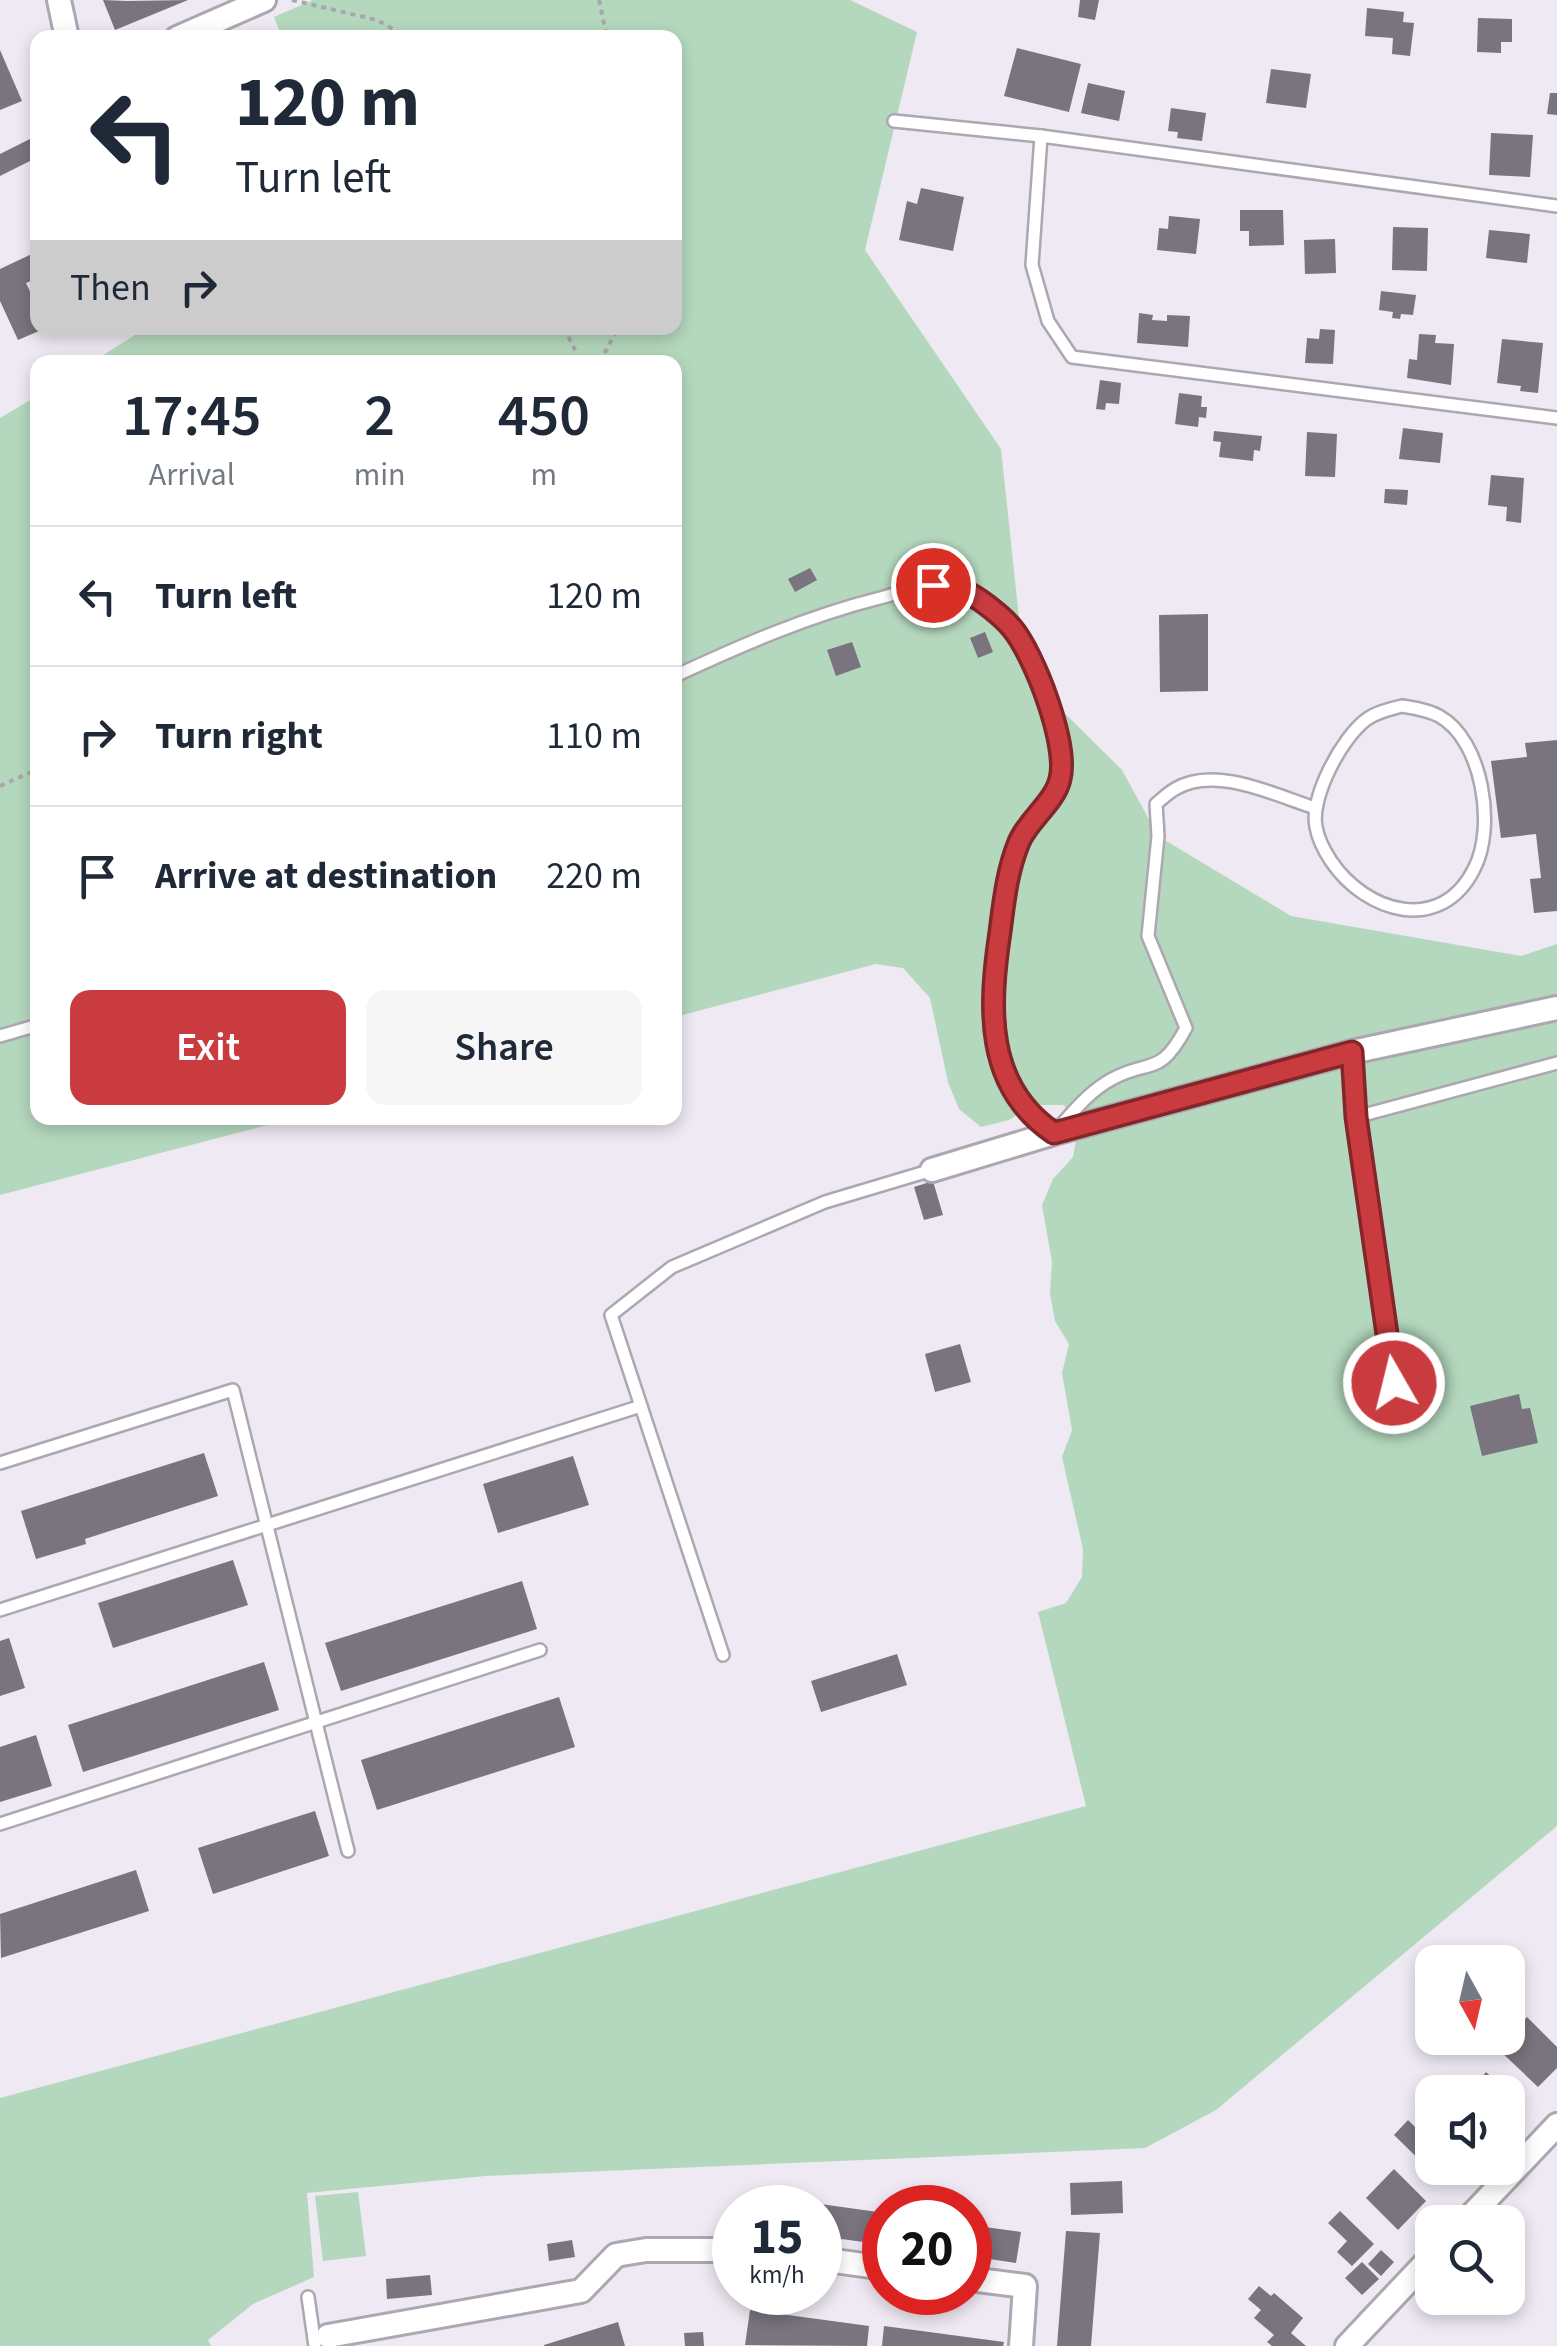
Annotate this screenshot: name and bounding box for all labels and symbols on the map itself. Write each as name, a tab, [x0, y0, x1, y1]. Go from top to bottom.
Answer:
pin	[891, 543, 976, 628]
position arrow	[1342, 1331, 1446, 1435]
north arrow	[1415, 1945, 1525, 2055]
speed limit sign: 20	[862, 2185, 992, 2315]

